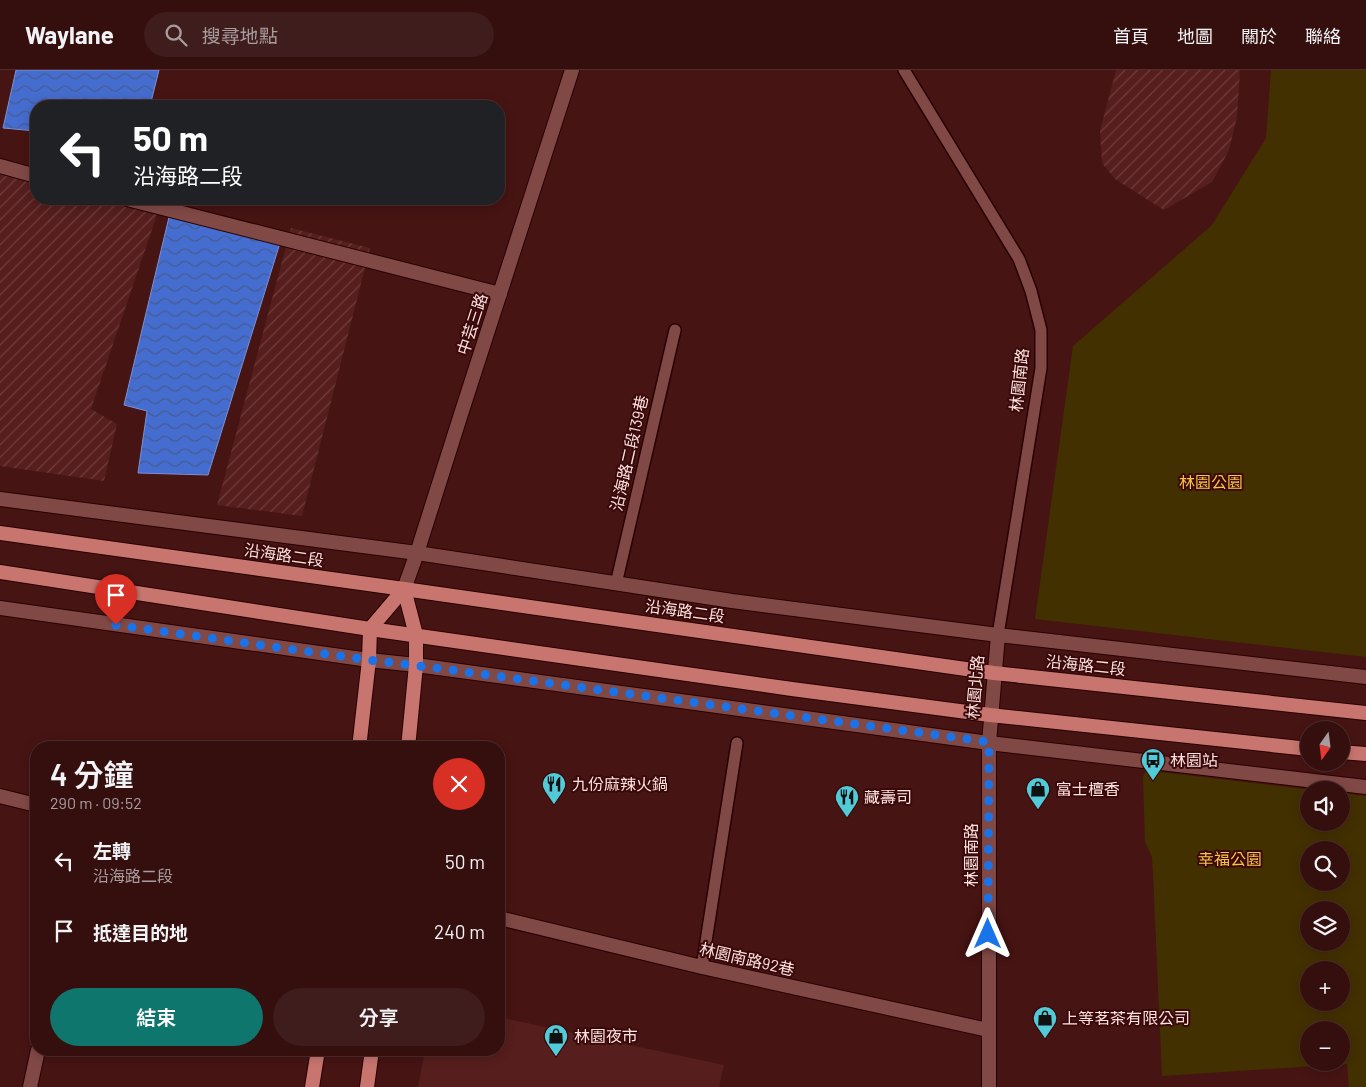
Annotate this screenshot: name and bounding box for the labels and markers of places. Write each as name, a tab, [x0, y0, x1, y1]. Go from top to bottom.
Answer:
pin	[95, 574, 137, 625]
bus stop icon: 林園站	[1140, 747, 1166, 781]
place label: 林園站	[1170, 750, 1218, 769]
restaurant icon: 九份麻辣火鍋	[541, 771, 567, 805]
place label: 九份麻辣火鍋	[572, 774, 668, 793]
shop icon: 富士檀香	[1025, 776, 1051, 810]
place label: 富士檀香	[1056, 779, 1120, 798]
restaurant icon: 藏壽司	[834, 784, 860, 818]
place label: 藏壽司	[864, 787, 912, 806]
shop icon: 上等茗茶有限公司	[1032, 1005, 1058, 1039]
place label: 上等茗茶有限公司	[1062, 1008, 1190, 1027]
shop icon: 林園夜市	[543, 1023, 569, 1057]
place label: 林園夜市	[574, 1026, 638, 1045]

